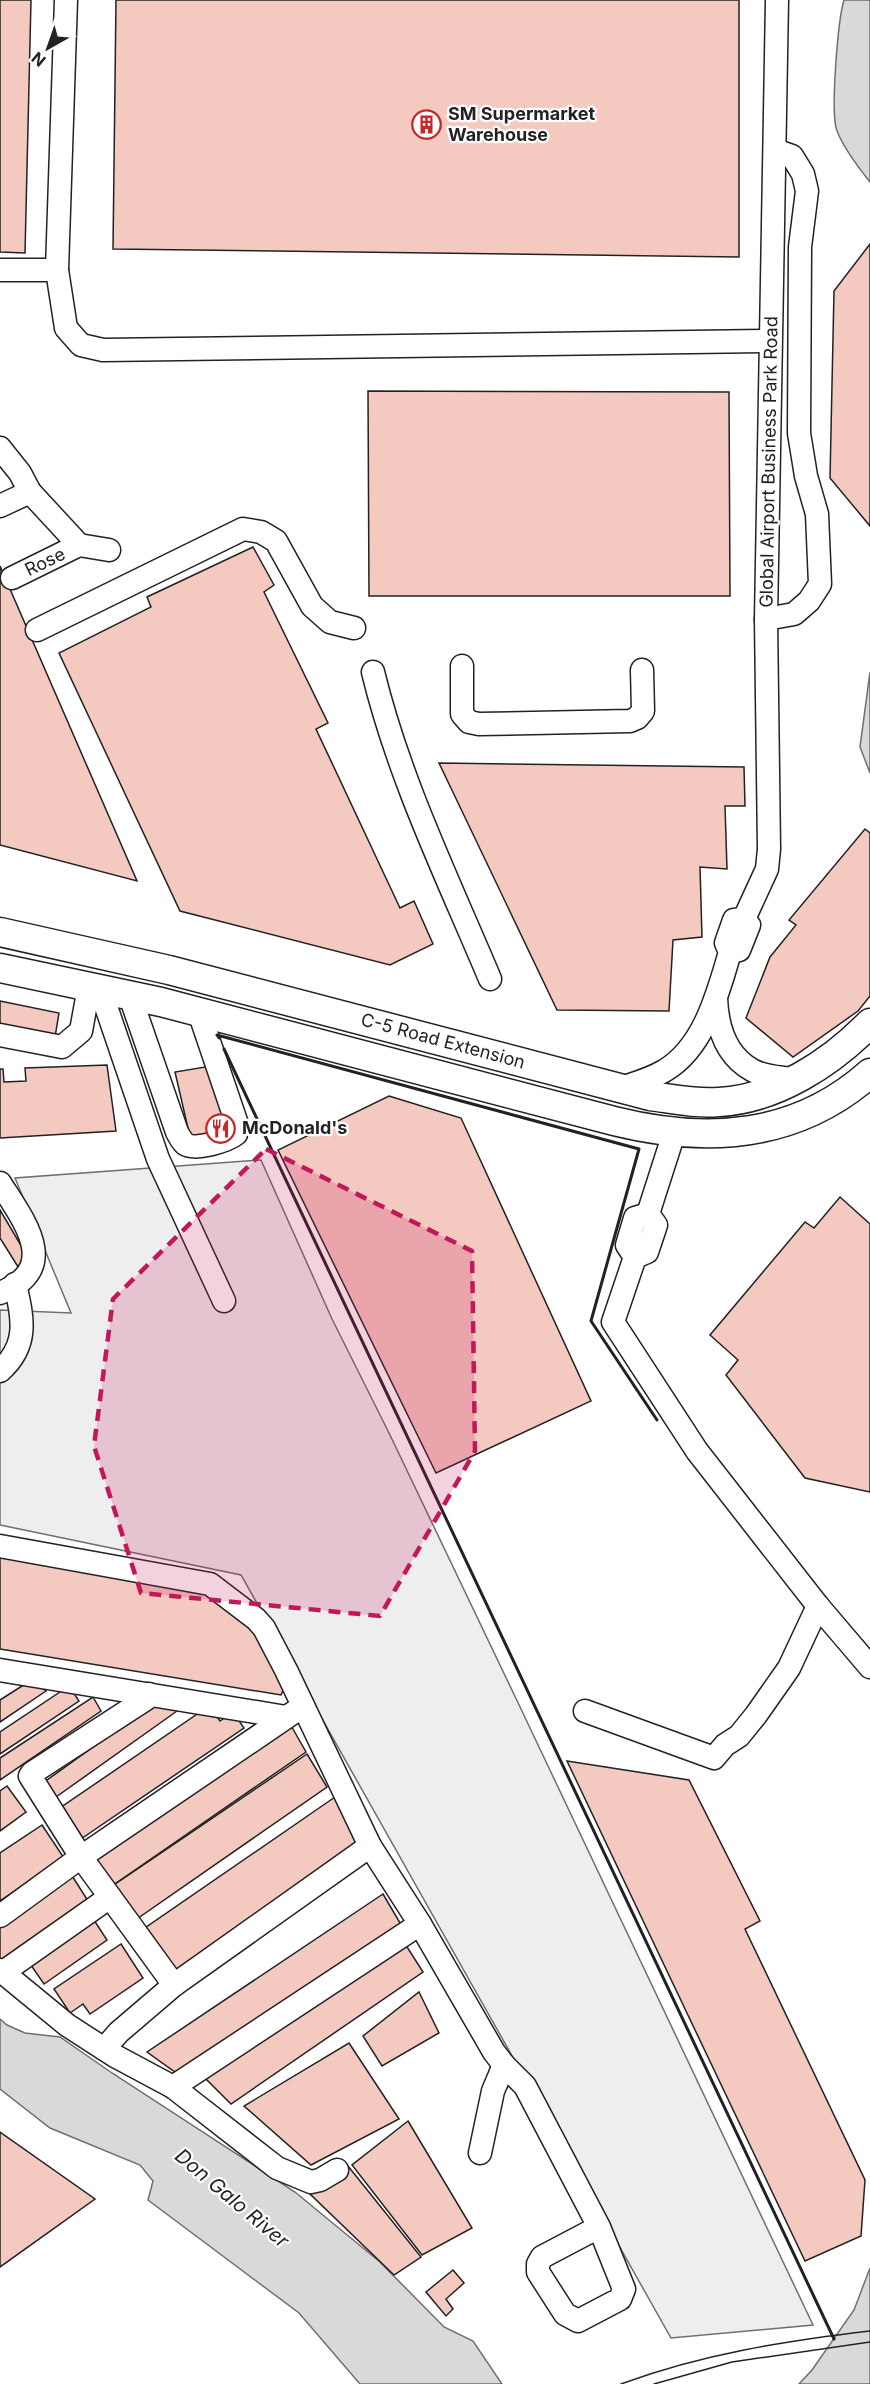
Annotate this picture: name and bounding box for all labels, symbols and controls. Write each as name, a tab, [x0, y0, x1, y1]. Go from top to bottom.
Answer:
north arrow	[18, 18, 78, 78]
text: N	[27, 48, 49, 71]
place label: SM Supermarket Warehouse	[448, 103, 596, 145]
building icon: SM Supermarket Warehouse	[411, 108, 443, 140]
street label: Global Airport Business Park Road	[755, 316, 782, 608]
street label: Rose	[21, 543, 68, 580]
street label: C-5 Road Extension	[359, 1008, 527, 1073]
restaurant icon: McDonald's	[205, 1112, 237, 1144]
place label: McDonald's	[242, 1117, 347, 1138]
water label: Don Galo River	[170, 2143, 294, 2253]

